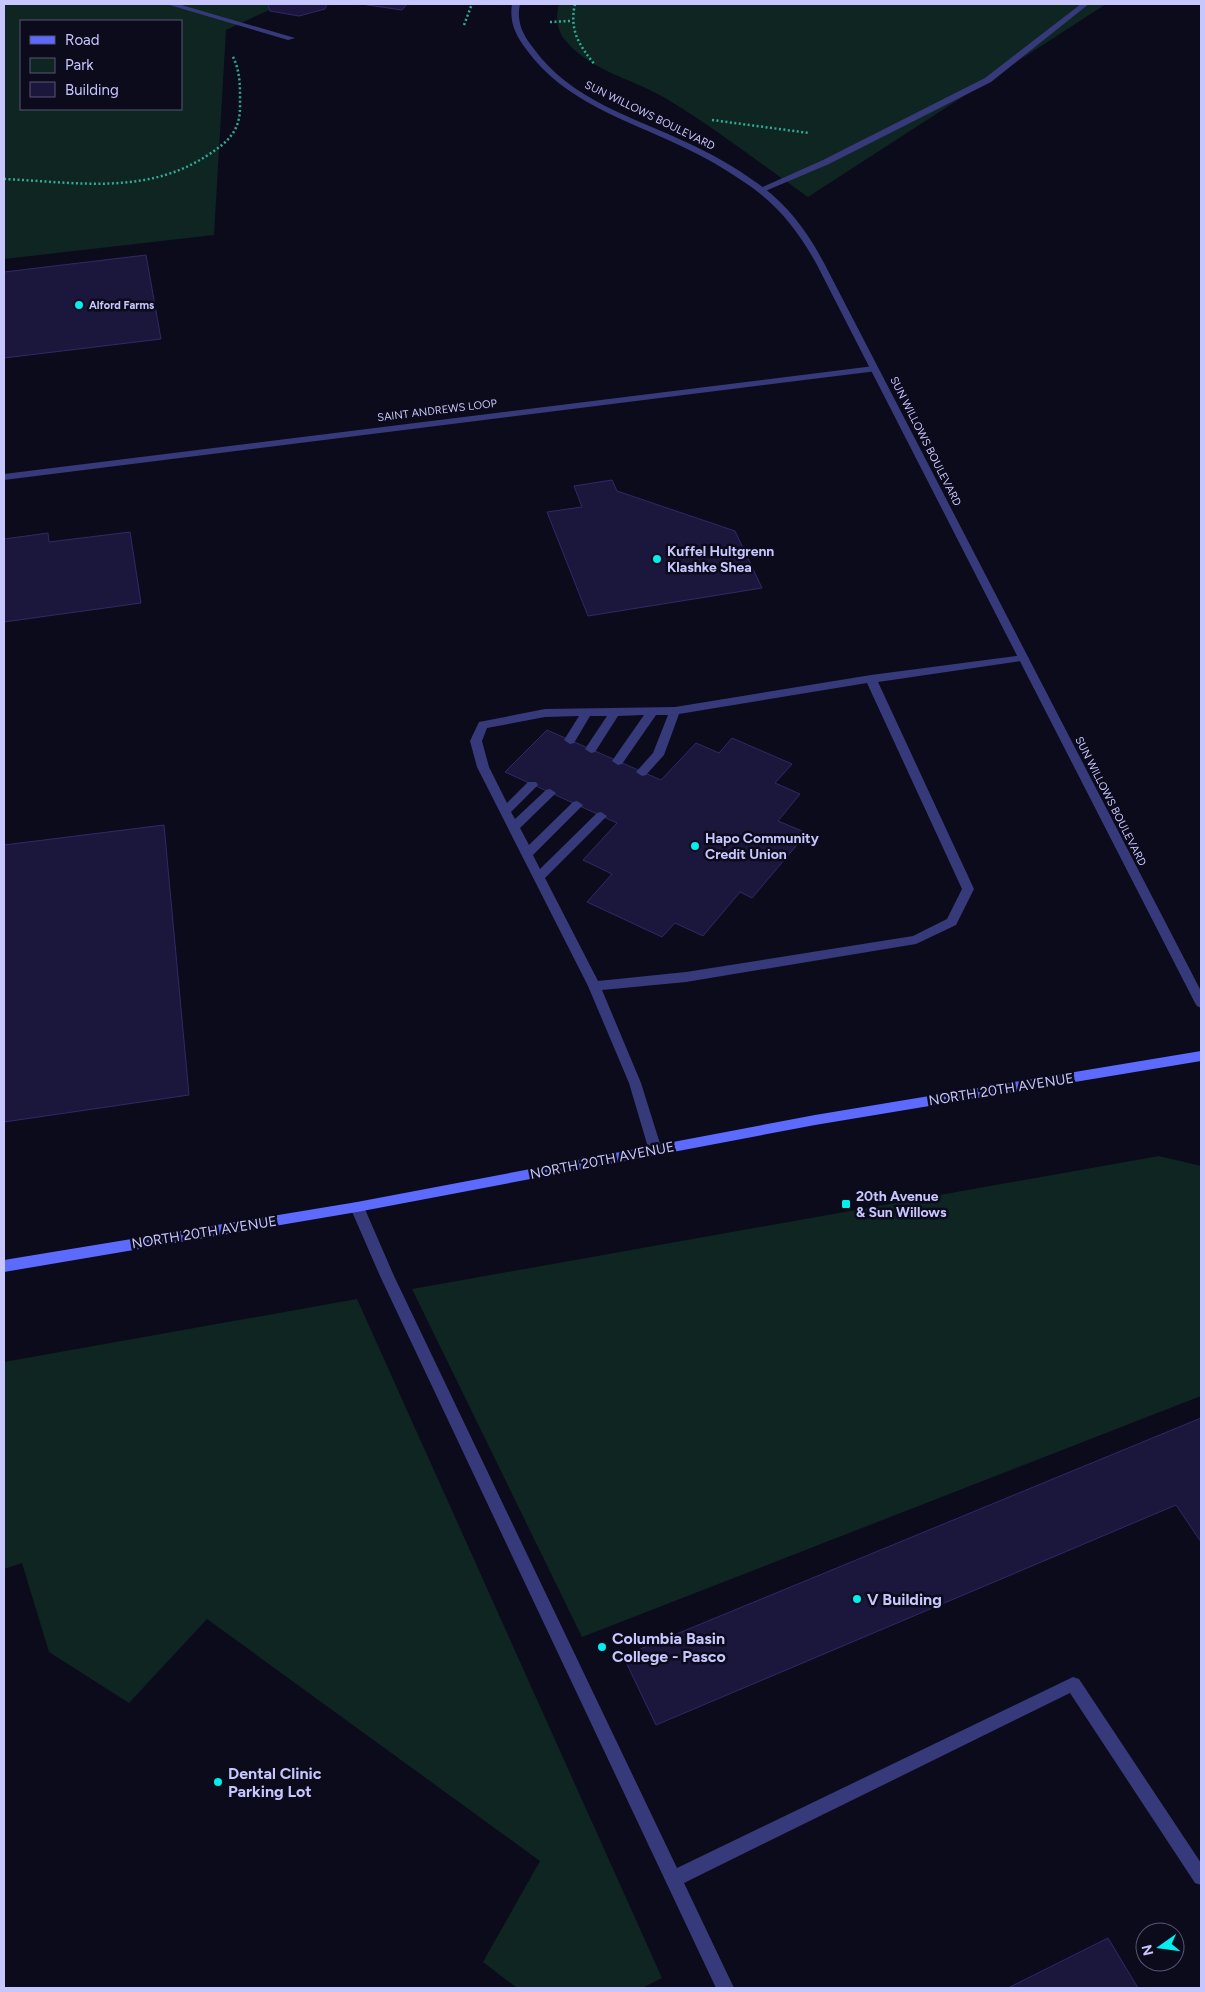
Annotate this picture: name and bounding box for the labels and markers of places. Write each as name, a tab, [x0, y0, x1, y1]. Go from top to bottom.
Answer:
marker: Alford Farms	[73, 299, 85, 311]
place label: Alford Farms	[89, 299, 154, 312]
place label: Kuffel Hultgrenn Klashke Shea	[667, 543, 774, 576]
marker: Kuffel Hultgrenn Klashke Shea	[651, 553, 663, 565]
place label: Hapo Community Credit Union	[705, 830, 820, 863]
marker: Hapo Community Credit Union	[689, 840, 701, 852]
place label: 20th Avenue & Sun Willows	[856, 1188, 947, 1221]
marker: 20th Avenue & Sun Willows	[840, 1198, 852, 1210]
place label: V Building	[867, 1590, 942, 1609]
marker: V Building	[851, 1593, 863, 1605]
place label: Columbia Basin College - Pasco	[612, 1629, 726, 1666]
marker: Columbia Basin College - Pasco	[596, 1641, 608, 1653]
place label: Dental Clinic Parking Lot	[228, 1764, 322, 1801]
marker: Dental Clinic Parking Lot	[212, 1776, 224, 1788]

